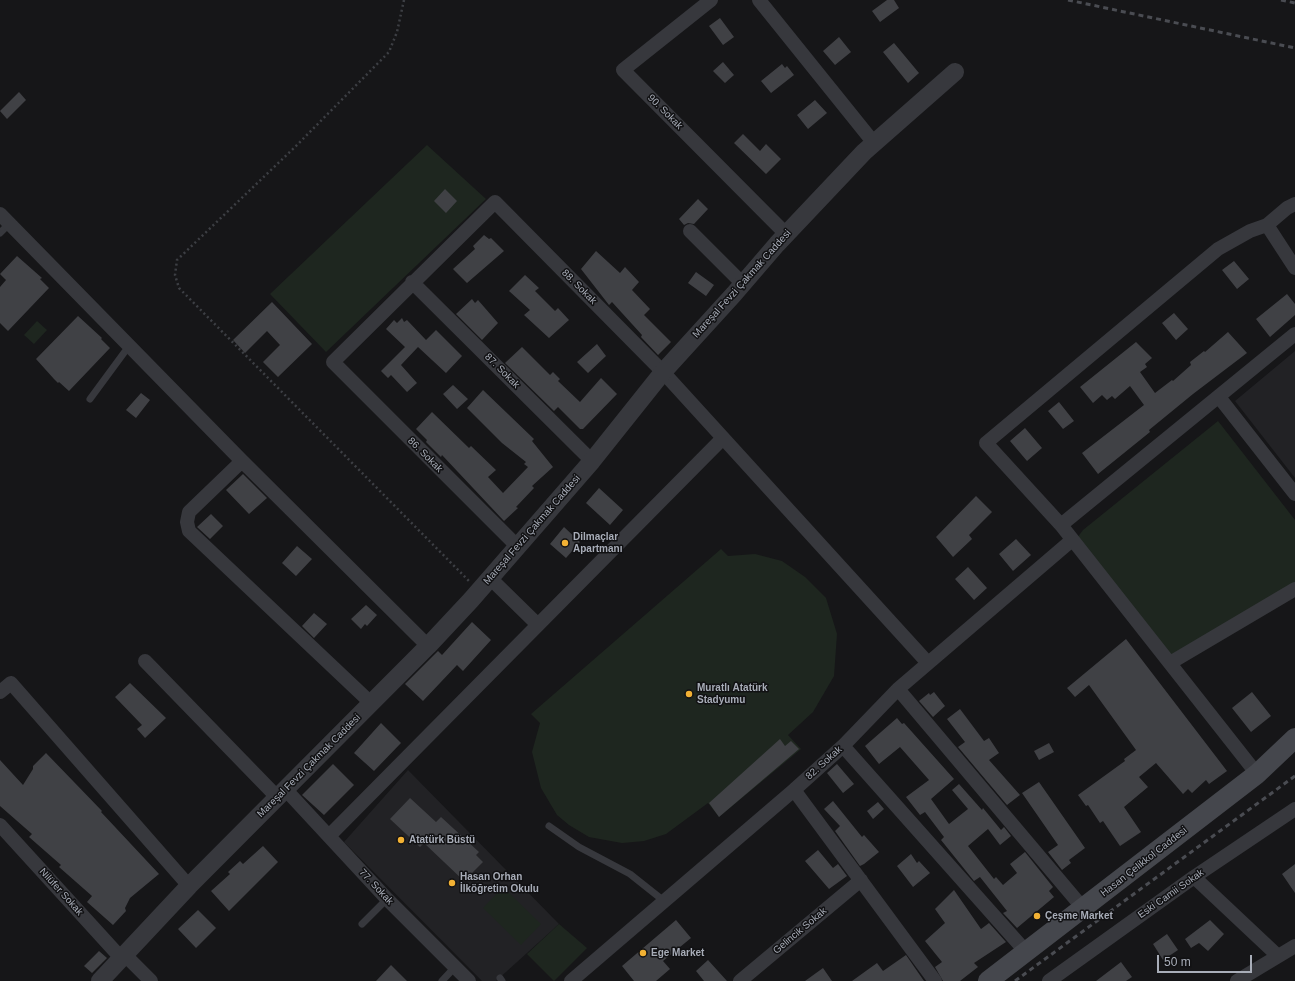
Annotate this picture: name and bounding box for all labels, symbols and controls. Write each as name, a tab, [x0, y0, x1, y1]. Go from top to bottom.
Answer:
street label: 90. Sokak	[645, 92, 685, 132]
street label: Mareşal Fevzi Çakmak Caddesi	[690, 228, 794, 340]
street label: 88. Sokak	[559, 267, 599, 307]
street label: 87. Sokak	[482, 351, 522, 391]
street label: 86. Sokak	[405, 435, 445, 475]
street label: Mareşal Fevzi Çakmak Caddesi	[481, 473, 583, 587]
place label: Dilmaçlar Apartmanı	[573, 531, 622, 554]
marker: Dilmaçlar Apartmanı	[560, 538, 570, 548]
place label: Muratlı Atatürk Stadyumu	[697, 682, 768, 706]
marker: Muratlı Atatürk Stadyumu	[684, 689, 694, 699]
street label: Mareşal Fevzi Çakmak Caddesi	[255, 712, 363, 820]
street label: 82. Sokak	[803, 744, 845, 782]
street label: Hasan Çelikkol Caddesi	[1098, 825, 1190, 899]
place label: Atatürk Büstü	[409, 834, 475, 846]
marker: Atatürk Büstü	[396, 835, 406, 845]
street label: Nilüfer Sokak	[37, 866, 85, 918]
street label: 77. Sokak	[356, 867, 396, 907]
street label: Eski Camii Sokak	[1136, 867, 1206, 921]
place label: Hasan Orhan İlköğretim Okulu	[460, 871, 539, 894]
marker: Hasan Orhan İlköğretim Okulu	[447, 878, 457, 888]
street label: Gelincik Sokak	[771, 905, 829, 957]
place label: Çeşme Market	[1045, 910, 1113, 922]
marker: Çeşme Market	[1032, 911, 1042, 921]
place label: Ege Market	[651, 947, 704, 959]
scale bar	[1159, 947, 1254, 973]
marker: Ege Market	[638, 948, 648, 958]
text: 50 m	[1164, 955, 1191, 969]

